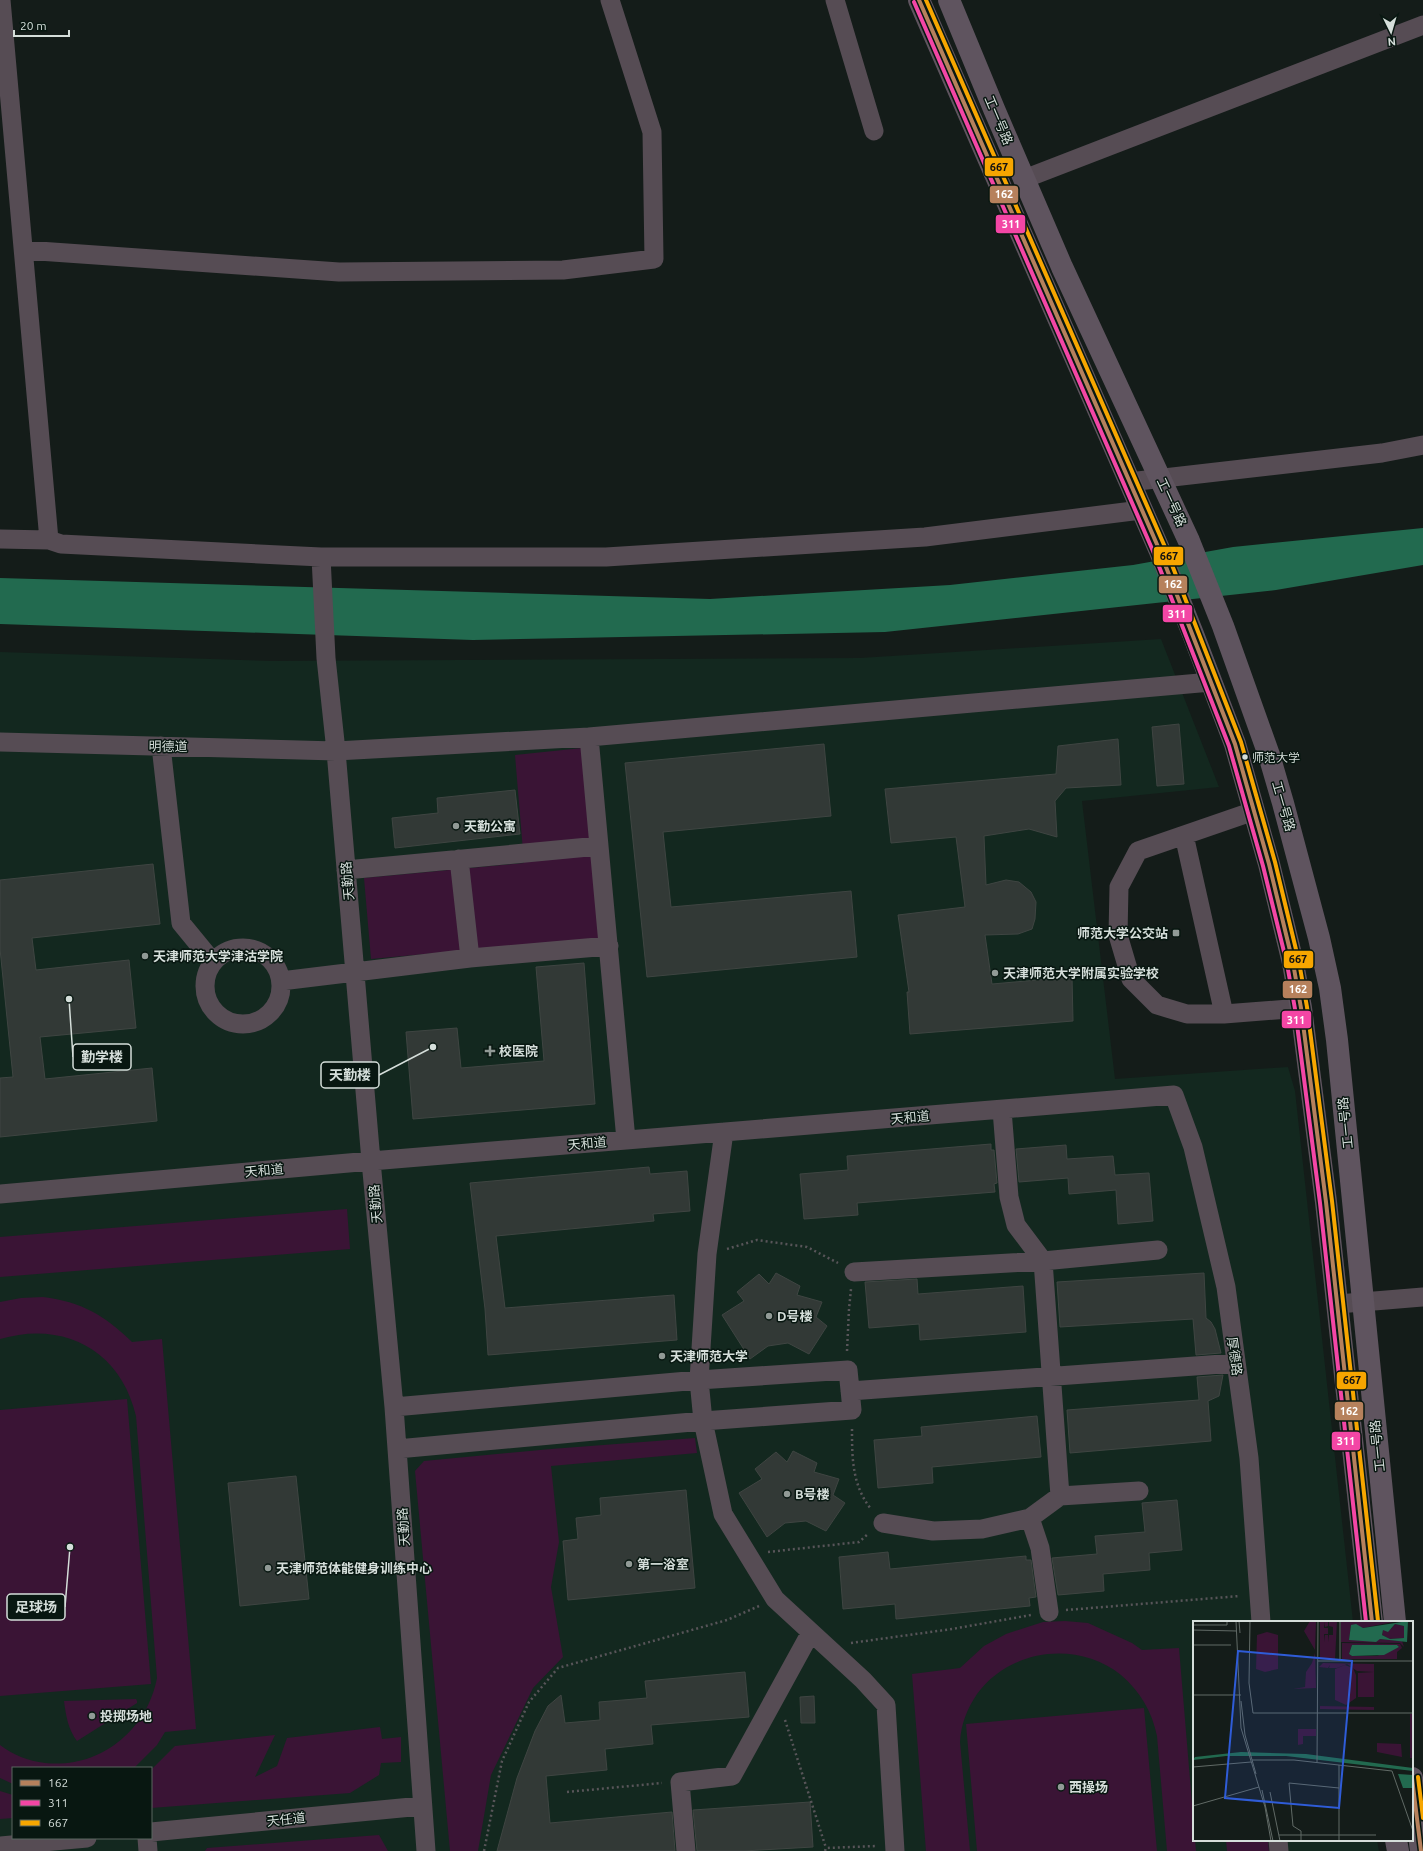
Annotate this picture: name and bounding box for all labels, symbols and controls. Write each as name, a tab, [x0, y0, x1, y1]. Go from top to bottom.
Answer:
scale bar	[14, 12, 69, 38]
north arrow	[1371, 12, 1411, 52]
text: 20 m	[20, 19, 47, 32]
text: N	[1387, 36, 1396, 48]
street label: 工一号路	[982, 93, 1016, 147]
line badge: 667	[984, 157, 1014, 177]
text: 667	[990, 161, 1008, 173]
line badge: 162	[989, 185, 1019, 204]
text: 162	[995, 188, 1013, 200]
line badge: 311	[995, 214, 1026, 234]
text: 311	[1002, 218, 1020, 230]
street label: 工一号路	[1155, 475, 1189, 529]
line badge: 667	[1153, 546, 1184, 566]
text: 667	[1160, 550, 1178, 562]
line badge: 162	[1158, 575, 1188, 594]
text: 162	[1164, 578, 1182, 590]
line badge: 311	[1162, 604, 1193, 623]
text: 311	[1168, 608, 1186, 620]
street label: 明德道	[148, 739, 188, 753]
place label: 师范大学	[1252, 751, 1300, 764]
marker: 师范大学	[1240, 752, 1250, 762]
street label: 工一号路	[1270, 779, 1298, 833]
place label: 天勤公寓	[464, 819, 516, 833]
marker: 天勤公寓	[451, 821, 461, 831]
street label: 天勤路	[338, 861, 356, 901]
place label: 师范大学公交站	[1077, 926, 1168, 940]
marker: 师范大学公交站	[1171, 928, 1181, 938]
place label: 天津师范大学津沽学院	[153, 949, 283, 963]
line badge: 667	[1283, 950, 1314, 969]
marker: 天津师范大学津沽学院	[140, 951, 150, 961]
text: 667	[1289, 953, 1307, 965]
place label: 天津师范大学附属实验学校	[1003, 966, 1159, 980]
marker: 天津师范大学附属实验学校	[990, 968, 1000, 978]
line badge: 162	[1282, 980, 1313, 999]
text: 162	[1289, 983, 1307, 995]
line badge: 311	[1281, 1010, 1312, 1029]
text: 311	[1287, 1014, 1305, 1026]
callout: 勤学楼	[73, 1044, 131, 1070]
place label: 校医院	[499, 1044, 538, 1058]
marker: 校医院	[484, 1045, 496, 1057]
text: 勤学楼	[81, 1049, 123, 1065]
callout: 天勤楼	[321, 1062, 379, 1088]
text: 天勤楼	[329, 1067, 371, 1083]
street label: 工一号路	[1335, 1096, 1355, 1150]
street label: 天和道	[890, 1108, 930, 1126]
street label: 天和道	[567, 1134, 607, 1152]
street label: 天和道	[244, 1161, 284, 1179]
street label: 天勤路	[366, 1184, 384, 1224]
place label: D号楼	[777, 1309, 812, 1323]
marker: D号楼	[764, 1311, 774, 1321]
street label: 厚德路	[1225, 1336, 1245, 1376]
place label: 天津师范大学	[670, 1349, 748, 1363]
marker: 天津师范大学	[657, 1351, 667, 1361]
line badge: 667	[1336, 1371, 1367, 1390]
text: 667	[1343, 1374, 1361, 1386]
line badge: 162	[1334, 1401, 1364, 1421]
text: 162	[1340, 1405, 1358, 1417]
street label: 工一号路	[1367, 1419, 1387, 1473]
line badge: 311	[1331, 1431, 1361, 1451]
text: 311	[1337, 1435, 1355, 1447]
place label: B号楼	[795, 1487, 830, 1501]
marker: B号楼	[782, 1489, 792, 1499]
street label: 天勤路	[395, 1507, 411, 1547]
place label: 第一浴室	[637, 1557, 689, 1571]
marker: 第一浴室	[624, 1559, 634, 1569]
place label: 天津师范体能健身训练中心	[276, 1561, 432, 1575]
marker: 天津师范体能健身训练中心	[263, 1563, 273, 1573]
callout: 足球场	[7, 1594, 65, 1620]
text: 足球场	[15, 1599, 57, 1615]
inset map	[1193, 1621, 1413, 1841]
place label: 投掷场地	[100, 1709, 152, 1723]
marker: 投掷场地	[87, 1711, 97, 1721]
legend	[12, 1767, 152, 1839]
text: 162	[48, 1776, 68, 1789]
place label: 西操场	[1069, 1780, 1108, 1794]
marker: 西操场	[1056, 1782, 1066, 1792]
text: 311	[48, 1796, 68, 1809]
street label: 天任道	[266, 1810, 306, 1828]
text: 667	[48, 1816, 68, 1829]

